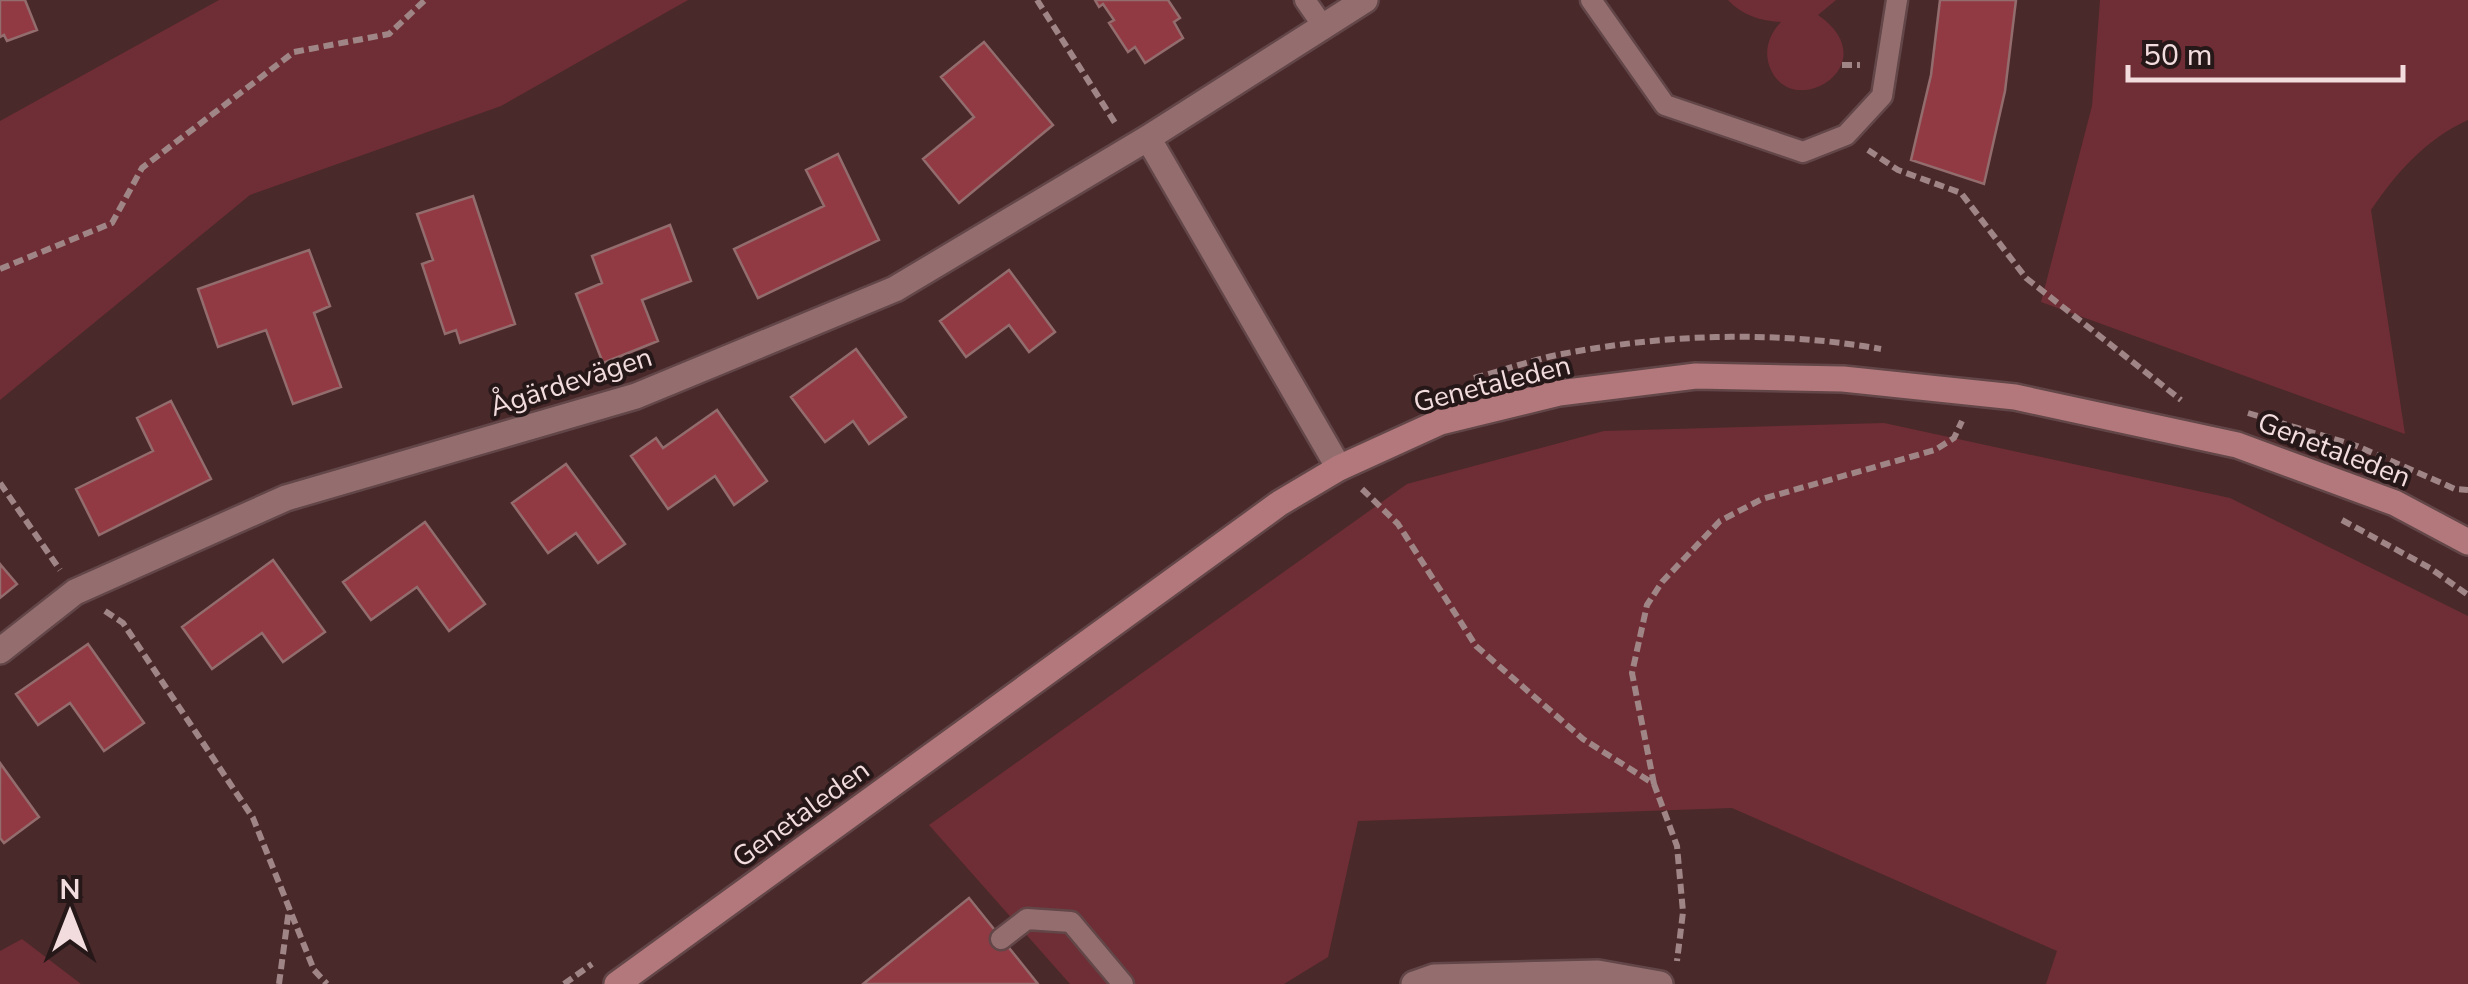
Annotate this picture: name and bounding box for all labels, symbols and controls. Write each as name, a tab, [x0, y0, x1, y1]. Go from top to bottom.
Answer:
scale bar	[2128, 20, 2403, 82]
text: 50 m	[2143, 35, 2212, 76]
street label: Ågärdevägen	[485, 337, 657, 426]
street label: Genetaleden	[1409, 346, 1575, 422]
street label: Genetaleden	[2252, 403, 2416, 497]
street label: Genetaleden	[725, 751, 877, 877]
north arrow	[20, 864, 120, 964]
text: N	[60, 871, 80, 909]

